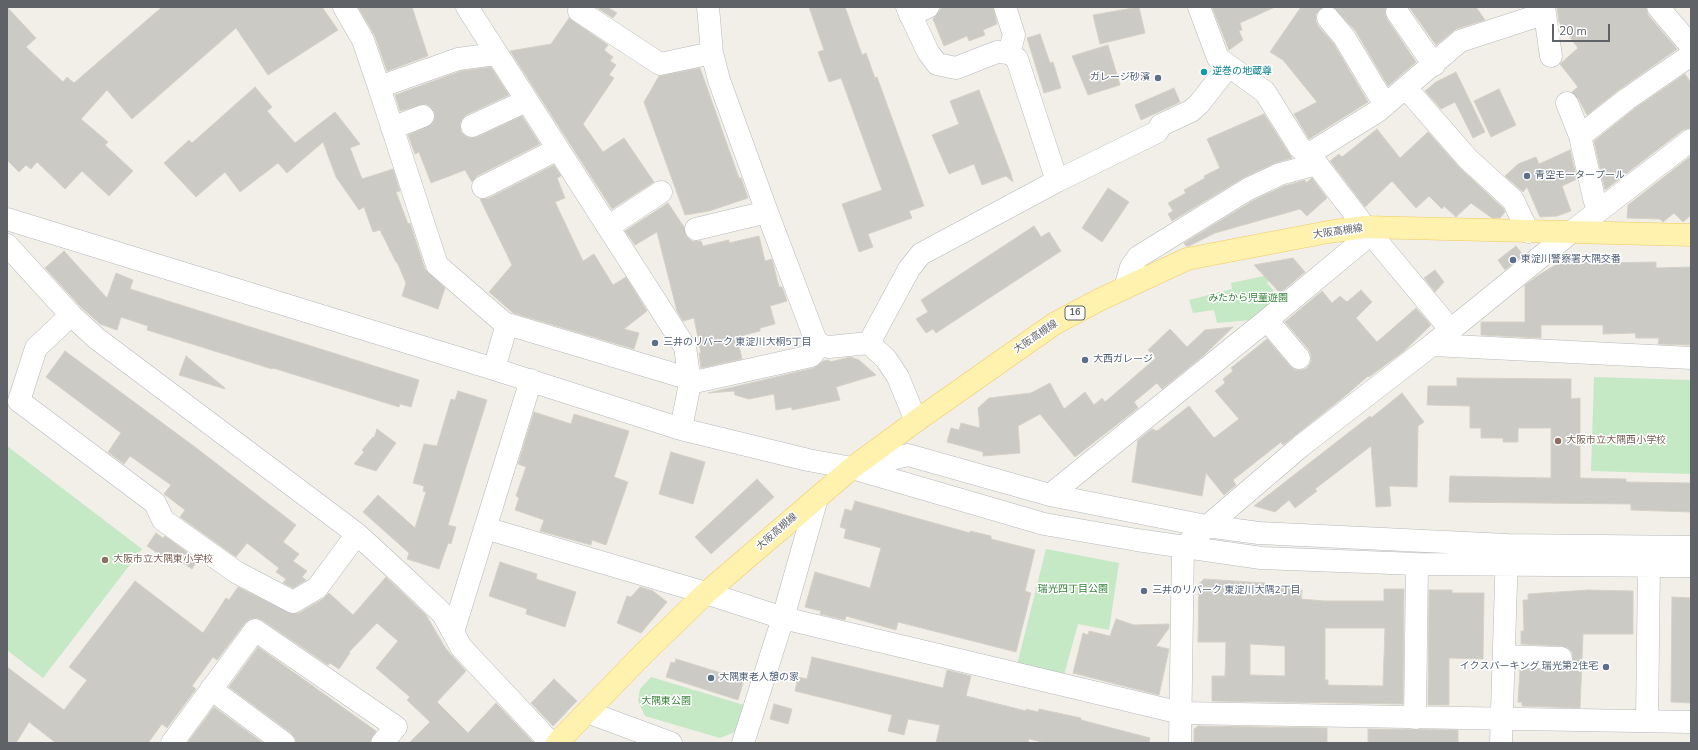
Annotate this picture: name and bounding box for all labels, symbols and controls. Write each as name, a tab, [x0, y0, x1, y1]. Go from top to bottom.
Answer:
scale bar	[1554, 16, 1612, 42]
text: 20 m	[1559, 23, 1587, 39]
place label: 逆巻の地蔵尊	[1212, 66, 1272, 78]
marker: 逆巻の地蔵尊	[1199, 67, 1209, 77]
place label: ガレージ砂濱	[1090, 72, 1150, 84]
marker: ガレージ砂濱	[1153, 73, 1163, 83]
place label: 青空モータープール	[1535, 170, 1625, 182]
marker: 青空モータープール	[1522, 171, 1532, 181]
street label: 大阪高槻線	[1312, 223, 1364, 241]
place label: 東淀川警察署大隅交番	[1521, 254, 1621, 266]
marker: 東淀川警察署大隅交番	[1508, 255, 1518, 265]
park label: みたから児童遊園	[1208, 293, 1288, 305]
road number: 16	[1065, 306, 1085, 320]
street label: 大阪高槻線	[1012, 318, 1060, 356]
place label: 三井のリパーク 東淀川大桐5丁目	[663, 337, 812, 349]
marker: 三井のリパーク 東淀川大桐5丁目	[650, 338, 660, 348]
place label: 大西ガレージ	[1093, 354, 1153, 366]
marker: 大西ガレージ	[1080, 355, 1090, 365]
place label: 大阪市立大隅西小学校	[1566, 435, 1666, 447]
marker: 大阪市立大隅西小学校	[1553, 436, 1563, 446]
street label: 大阪高槻線	[754, 511, 800, 553]
place label: 大阪市立大隅東小学校	[113, 554, 213, 566]
marker: 大阪市立大隅東小学校	[100, 555, 110, 565]
park label: 瑞光四丁目公園	[1038, 584, 1108, 596]
place label: 三井のリパーク 東淀川大隅2丁目	[1152, 585, 1301, 597]
marker: 三井のリパーク 東淀川大隅2丁目	[1139, 586, 1149, 596]
place label: イクスパーキング 瑞光第2住宅	[1459, 661, 1598, 673]
marker: イクスパーキング 瑞光第2住宅	[1601, 662, 1611, 672]
place label: 大隅東老人憩の家	[719, 672, 799, 684]
marker: 大隅東老人憩の家	[706, 673, 716, 683]
park label: 大隅東公園	[641, 696, 691, 708]

